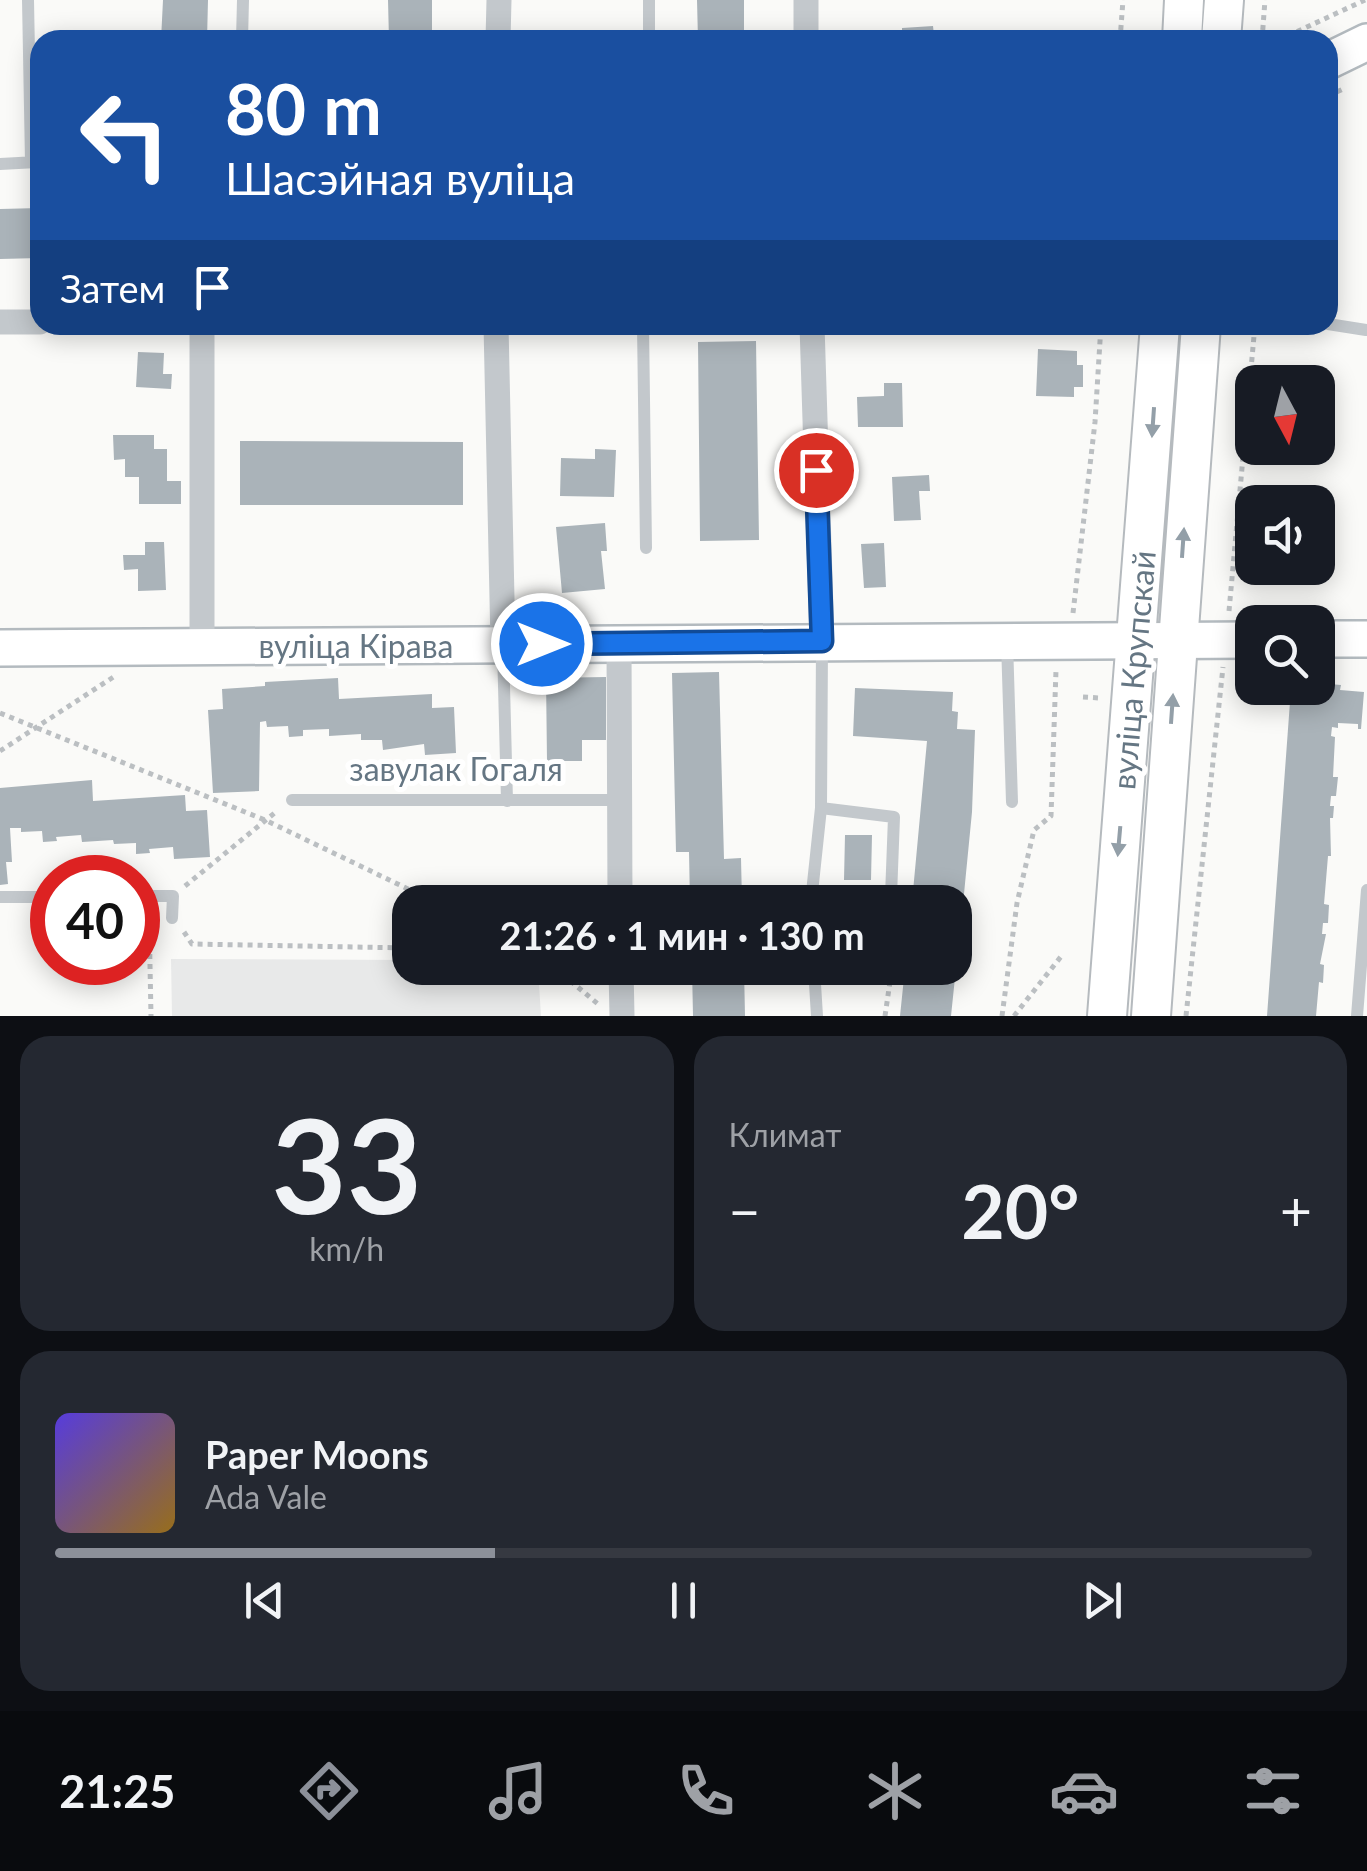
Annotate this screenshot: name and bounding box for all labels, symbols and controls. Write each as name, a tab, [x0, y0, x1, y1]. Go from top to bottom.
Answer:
text: 80 m	[225, 66, 382, 150]
icon: left	[60, 70, 190, 200]
text: Шасэйная вуліца	[225, 151, 575, 205]
icon: arrive	[185, 260, 240, 315]
text: Затем	[60, 265, 165, 311]
north arrow	[1235, 365, 1335, 465]
map controls	[1235, 365, 1335, 705]
one-way arrow	[1145, 407, 1161, 439]
pin	[774, 428, 859, 513]
icon: arrive	[789, 443, 844, 498]
button: sound	[1235, 485, 1335, 585]
one-way arrow	[1176, 527, 1192, 559]
street label: вуліца Крупскай	[1103, 549, 1163, 791]
position arrow	[490, 592, 594, 696]
button: search	[1235, 605, 1335, 705]
street label: вуліца Кірава	[259, 626, 453, 665]
one-way arrow	[1164, 693, 1180, 725]
street label: завулак Гогаля	[349, 749, 563, 788]
one-way arrow	[1111, 826, 1127, 857]
speed limit sign: 40	[30, 855, 160, 985]
text: 21:26 · 1 мин · 130 m	[499, 912, 865, 958]
text: 33	[271, 1086, 422, 1242]
text: Климат	[729, 1115, 841, 1154]
text: 20°	[961, 1165, 1079, 1255]
text: −	[729, 1177, 760, 1243]
text: +	[1280, 1177, 1312, 1243]
text: km/h	[309, 1229, 384, 1268]
text: Paper Moons	[205, 1431, 429, 1477]
text: Ada Vale	[205, 1477, 327, 1516]
icon: previous	[237, 1573, 292, 1628]
icon: pause	[656, 1573, 711, 1628]
icon: next	[1075, 1573, 1130, 1628]
icon: directions	[294, 1756, 364, 1826]
icon: music	[483, 1756, 553, 1826]
icon: phone	[671, 1756, 741, 1826]
icon: climate	[860, 1756, 930, 1826]
icon: car	[1049, 1756, 1119, 1826]
icon: filters	[1238, 1756, 1308, 1826]
text: 21:25	[59, 1764, 175, 1818]

